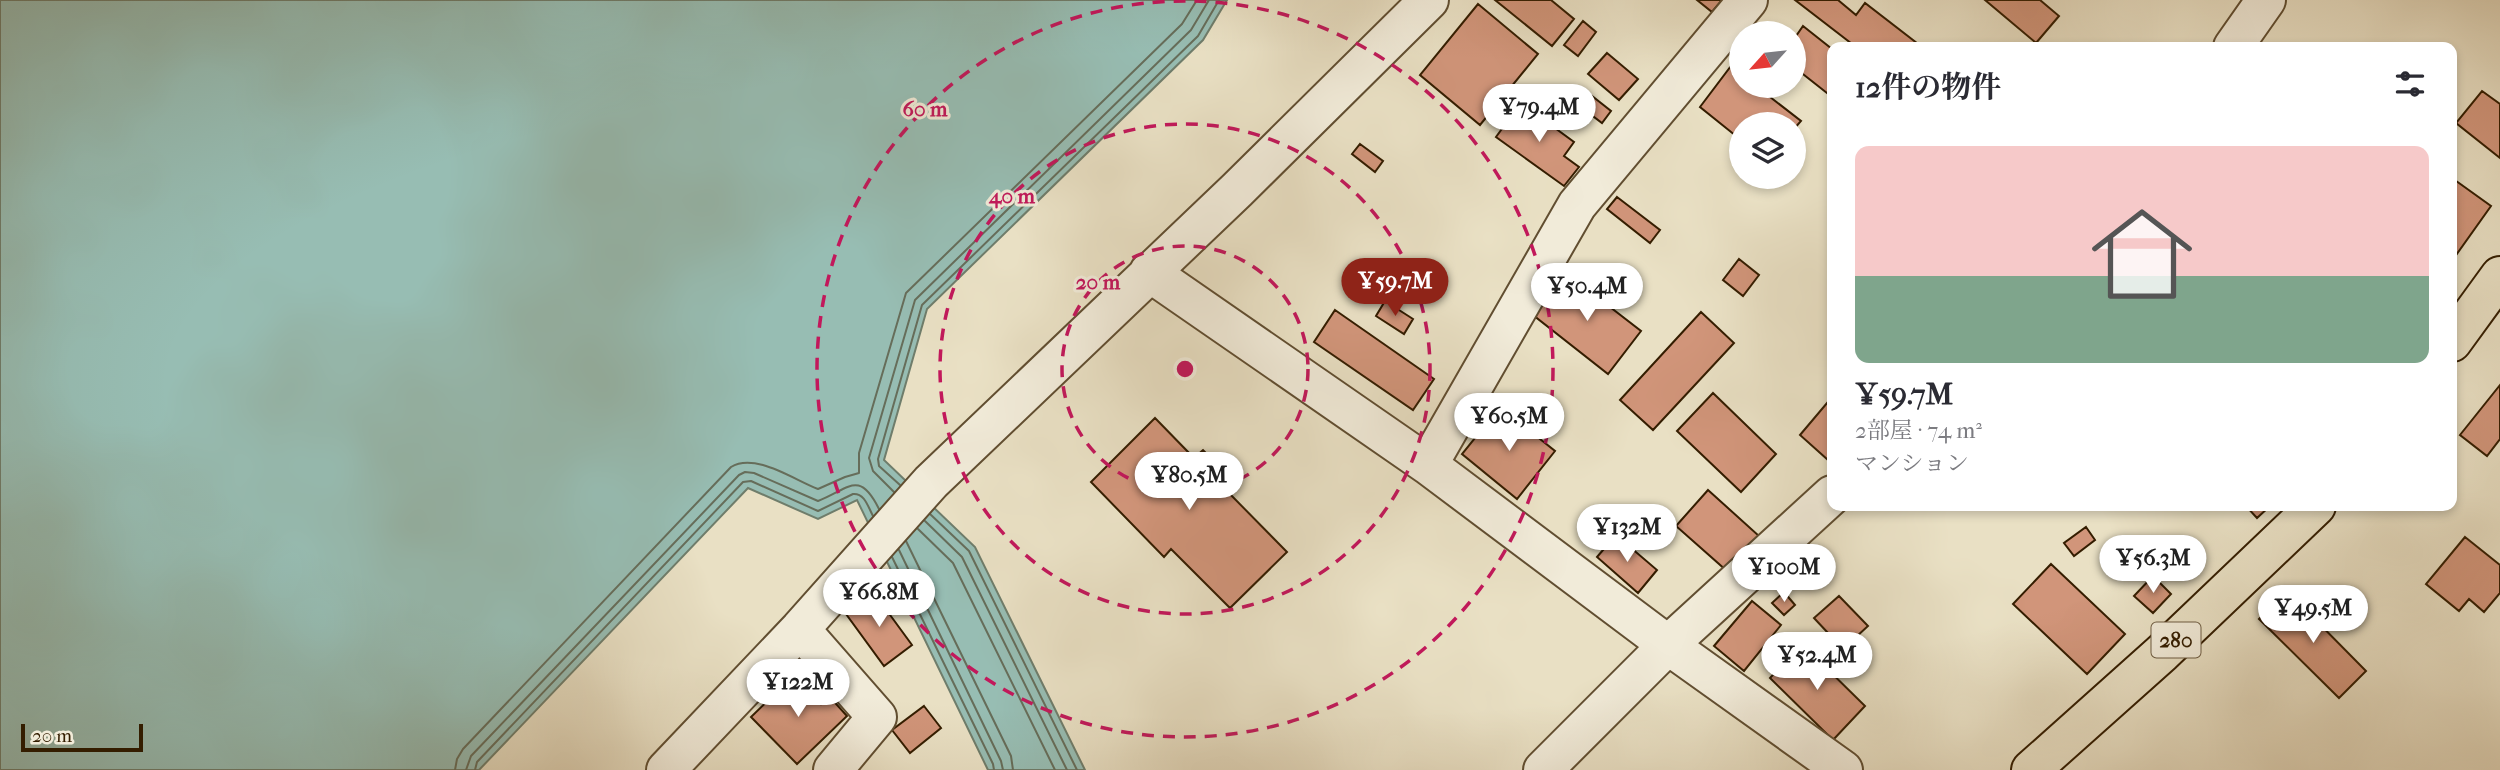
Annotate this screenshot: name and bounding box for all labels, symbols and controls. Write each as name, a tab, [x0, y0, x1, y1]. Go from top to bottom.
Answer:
north arrow	[1729, 21, 1806, 98]
map controls	[1729, 21, 1806, 189]
icon: filters	[2391, 65, 2429, 103]
text: 12件の物件	[1855, 70, 2001, 105]
pin: ¥79.4M	[1482, 85, 1596, 144]
text: ¥79.4M	[1499, 93, 1579, 120]
text: 60 m	[903, 97, 948, 121]
button: layers	[1729, 112, 1806, 189]
text: 40 m	[988, 184, 1036, 209]
icon: home	[2079, 191, 2205, 317]
pin: ¥59.7M	[1338, 258, 1452, 318]
pin: ¥50.4M	[1530, 264, 1644, 323]
text: ¥59.7M	[1357, 267, 1433, 294]
text: 20 m	[1076, 270, 1121, 294]
text: ¥50.4M	[1547, 272, 1627, 299]
centre of rings	[1173, 357, 1197, 381]
text: ¥59.7M	[1855, 377, 1953, 412]
pin: ¥60.5M	[1452, 393, 1566, 453]
text: ¥60.5M	[1470, 402, 1548, 429]
text: 2部屋 · 74 m²	[1855, 417, 1982, 444]
text: マンション	[1855, 450, 1969, 477]
pin: ¥80.5M	[1132, 452, 1246, 512]
text: ¥80.5M	[1151, 461, 1227, 488]
pin: ¥132M	[1578, 504, 1676, 564]
text: ¥132M	[1593, 513, 1661, 540]
pin: ¥56.3M	[2096, 536, 2210, 595]
pin: ¥100M	[1735, 544, 1833, 604]
text: ¥56.3M	[2115, 544, 2191, 571]
text: ¥100M	[1748, 553, 1820, 580]
pin: ¥66.8M	[822, 570, 936, 629]
text: ¥66.8M	[839, 578, 919, 605]
pin: ¥49.5M	[2256, 586, 2370, 645]
text: ¥49.5M	[2274, 594, 2352, 621]
road number: 280	[2152, 622, 2200, 658]
pin: ¥52.4M	[1760, 632, 1874, 692]
text: ¥52.4M	[1777, 641, 1857, 668]
pin: ¥122M	[749, 660, 847, 719]
text: ¥122M	[763, 668, 833, 695]
scale bar	[21, 721, 144, 753]
text: 20 m	[32, 725, 72, 747]

